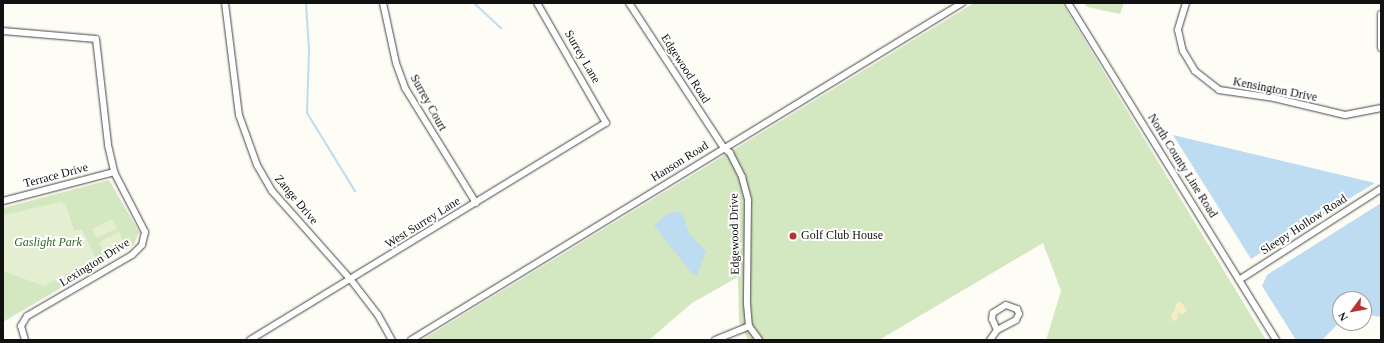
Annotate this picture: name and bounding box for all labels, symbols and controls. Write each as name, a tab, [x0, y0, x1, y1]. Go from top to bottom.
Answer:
street label: Surrey Lane	[561, 28, 603, 86]
street label: Edgewood Road	[657, 32, 713, 106]
street label: Surrey Court	[407, 72, 449, 134]
street label: Kensington Drive	[1232, 75, 1318, 105]
street label: North County Line Road	[1144, 111, 1220, 221]
street label: Hanson Road	[649, 139, 711, 185]
street label: Terrace Drive	[22, 160, 90, 192]
street label: Zange Drive	[271, 172, 321, 228]
street label: Sleepy Hollow Road	[1258, 192, 1350, 258]
street label: Edgewood Drive	[727, 193, 743, 275]
street label: West Surrey Lane	[383, 194, 463, 252]
place label: Golf Club House	[801, 229, 883, 243]
marker: Golf Club House	[788, 231, 798, 241]
park label: Gaslight Park	[14, 236, 82, 250]
street label: Lexington Drive	[57, 236, 133, 290]
north arrow	[1332, 291, 1372, 331]
text: N	[1335, 310, 1350, 323]

